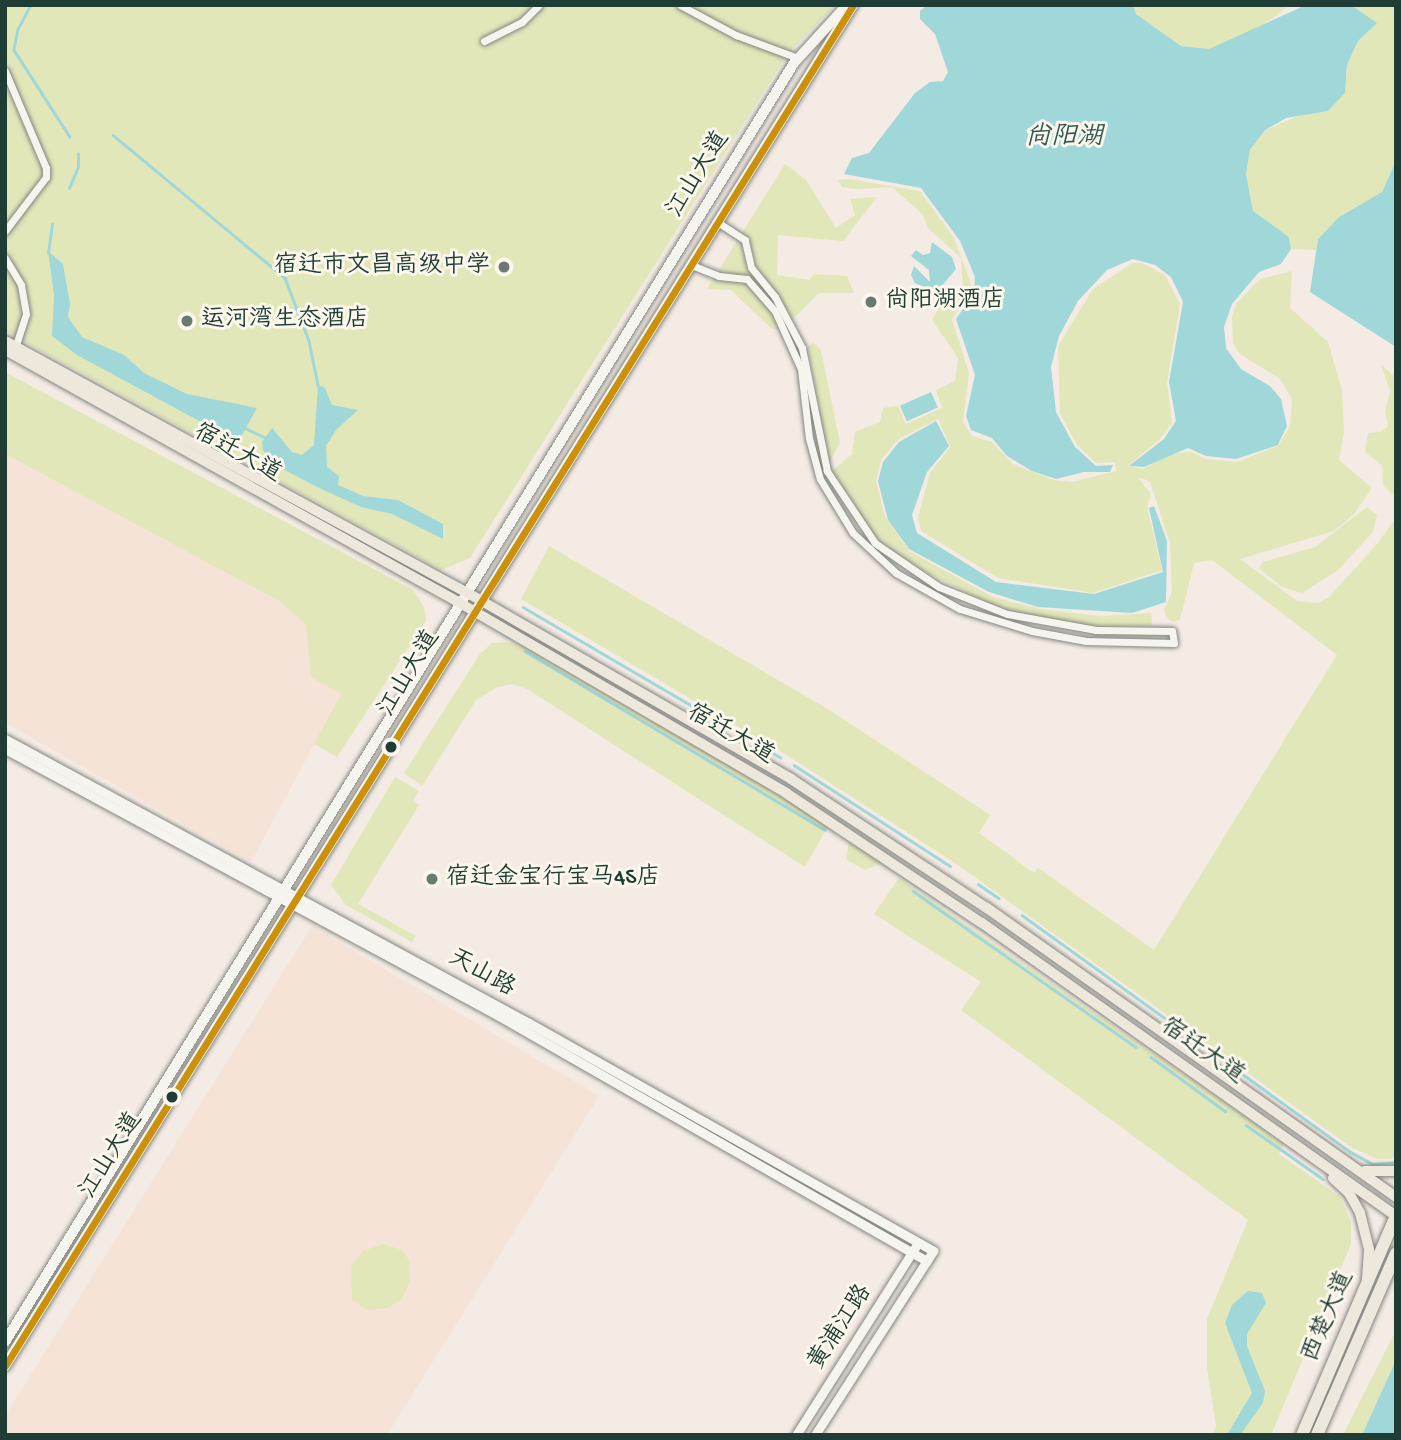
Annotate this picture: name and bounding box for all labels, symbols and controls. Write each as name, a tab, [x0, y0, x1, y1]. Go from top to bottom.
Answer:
water label: 尚阳湖	[1025, 123, 1103, 155]
street label: 江山大道	[661, 127, 737, 223]
place label: 宿迁市文昌高级中学	[274, 253, 490, 281]
marker: 宿迁市文昌高级中学	[496, 259, 512, 275]
place label: 尚阳湖酒店	[885, 288, 1005, 316]
marker: 尚阳湖酒店	[863, 294, 879, 310]
place label: 运河湾生态酒店	[201, 307, 369, 335]
marker: 运河湾生态酒店	[179, 313, 195, 329]
street label: 宿迁大道	[188, 418, 286, 490]
street label: 江山大道	[373, 625, 447, 723]
street label: 宿迁大道	[681, 699, 779, 771]
unlabelled marker	[384, 740, 398, 754]
place label: 宿迁金宝行宝马4S店	[446, 865, 660, 893]
marker: 宿迁金宝行宝马4S店	[424, 871, 440, 887]
street label: 天山路	[443, 944, 519, 1004]
street label: 宿迁大道	[1154, 1013, 1250, 1091]
unlabelled marker	[165, 1090, 179, 1104]
street label: 江山大道	[74, 1108, 150, 1204]
street label: 西楚大道	[1297, 1267, 1361, 1367]
street label: 黄浦江路	[803, 1280, 879, 1376]

